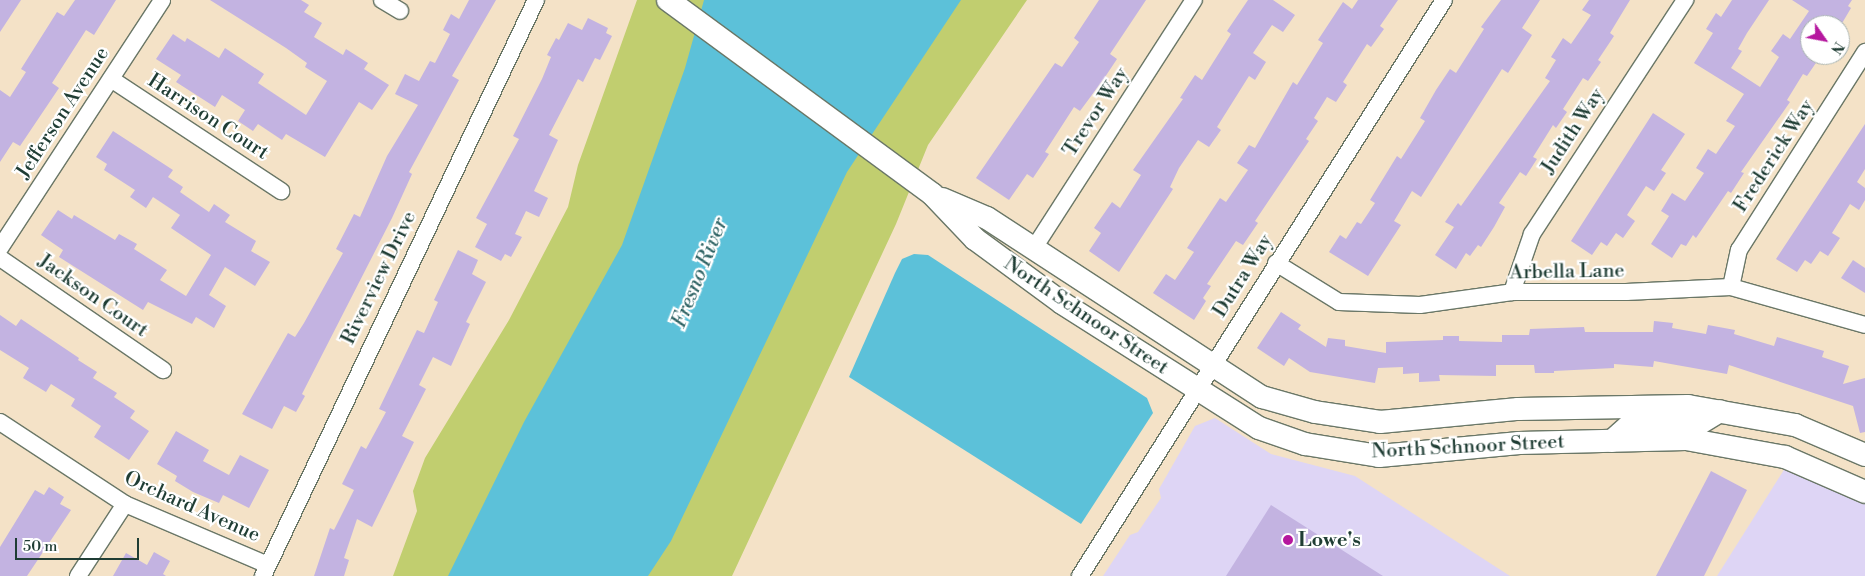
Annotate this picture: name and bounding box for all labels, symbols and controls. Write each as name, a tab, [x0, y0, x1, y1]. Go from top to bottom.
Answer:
north arrow	[1800, 15, 1850, 65]
text: N	[1826, 38, 1847, 57]
street label: Jefferson Avenue	[12, 43, 114, 183]
street label: Trevor Way	[1058, 63, 1134, 161]
street label: Harrison Court	[143, 69, 273, 165]
street label: Judith Way	[1536, 84, 1610, 178]
street label: Frederick Way	[1729, 95, 1819, 217]
street label: Riverview Drive	[336, 208, 422, 348]
water label: Fresno River	[666, 214, 734, 332]
street label: Dutra Way	[1208, 230, 1278, 322]
street label: Jackson Court	[33, 249, 153, 343]
street label: North Schnoor Street	[999, 252, 1173, 380]
street label: Arbella Lane	[1509, 259, 1625, 285]
street label: North Schnoor Street	[1371, 430, 1565, 464]
street label: Orchard Avenue	[120, 466, 264, 548]
scale bar	[18, 528, 141, 560]
place label: Lowe's	[1298, 528, 1361, 552]
marker: Lowe's	[1282, 534, 1294, 546]
text: 50 m	[23, 537, 57, 556]

